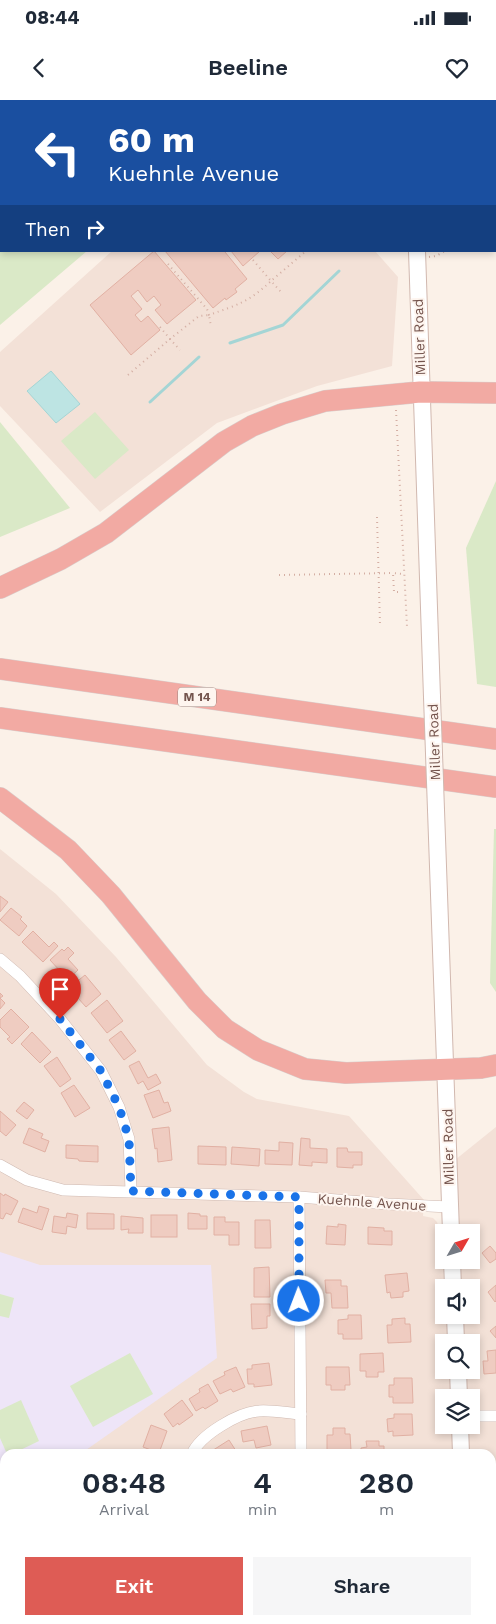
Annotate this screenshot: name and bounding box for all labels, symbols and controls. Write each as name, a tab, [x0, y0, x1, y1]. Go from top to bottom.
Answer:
text: 08:44	[25, 6, 79, 29]
icon: back	[25, 54, 53, 82]
icon: heart	[443, 54, 471, 82]
text: Beeline	[208, 55, 288, 80]
text: 60 m	[108, 119, 195, 161]
icon: left	[25, 120, 90, 185]
text: Kuehnle Avenue	[108, 161, 279, 186]
icon: right	[81, 215, 109, 243]
text: Then	[25, 218, 71, 241]
street label: Miller Road	[410, 298, 428, 376]
road number: M 14	[178, 688, 216, 706]
street label: Miller Road	[425, 703, 443, 781]
pin	[39, 968, 81, 1019]
icon: arrive	[46, 975, 74, 1003]
street label: Miller Road	[439, 1109, 457, 1185]
street label: Kuehnle Avenue	[317, 1190, 427, 1214]
north arrow	[435, 1224, 480, 1269]
map controls	[435, 1224, 480, 1434]
position arrow	[272, 1274, 324, 1326]
button: sound	[435, 1279, 480, 1324]
button: search	[435, 1334, 480, 1379]
button: layers	[435, 1389, 480, 1434]
text: 08:48	[82, 1465, 166, 1500]
text: 4	[253, 1465, 272, 1500]
text: 280	[359, 1465, 414, 1500]
text: Arrival	[99, 1500, 149, 1519]
text: min	[248, 1500, 277, 1519]
text: m	[379, 1500, 394, 1519]
button: Exit	[25, 1557, 243, 1615]
button: Share	[253, 1557, 471, 1615]

